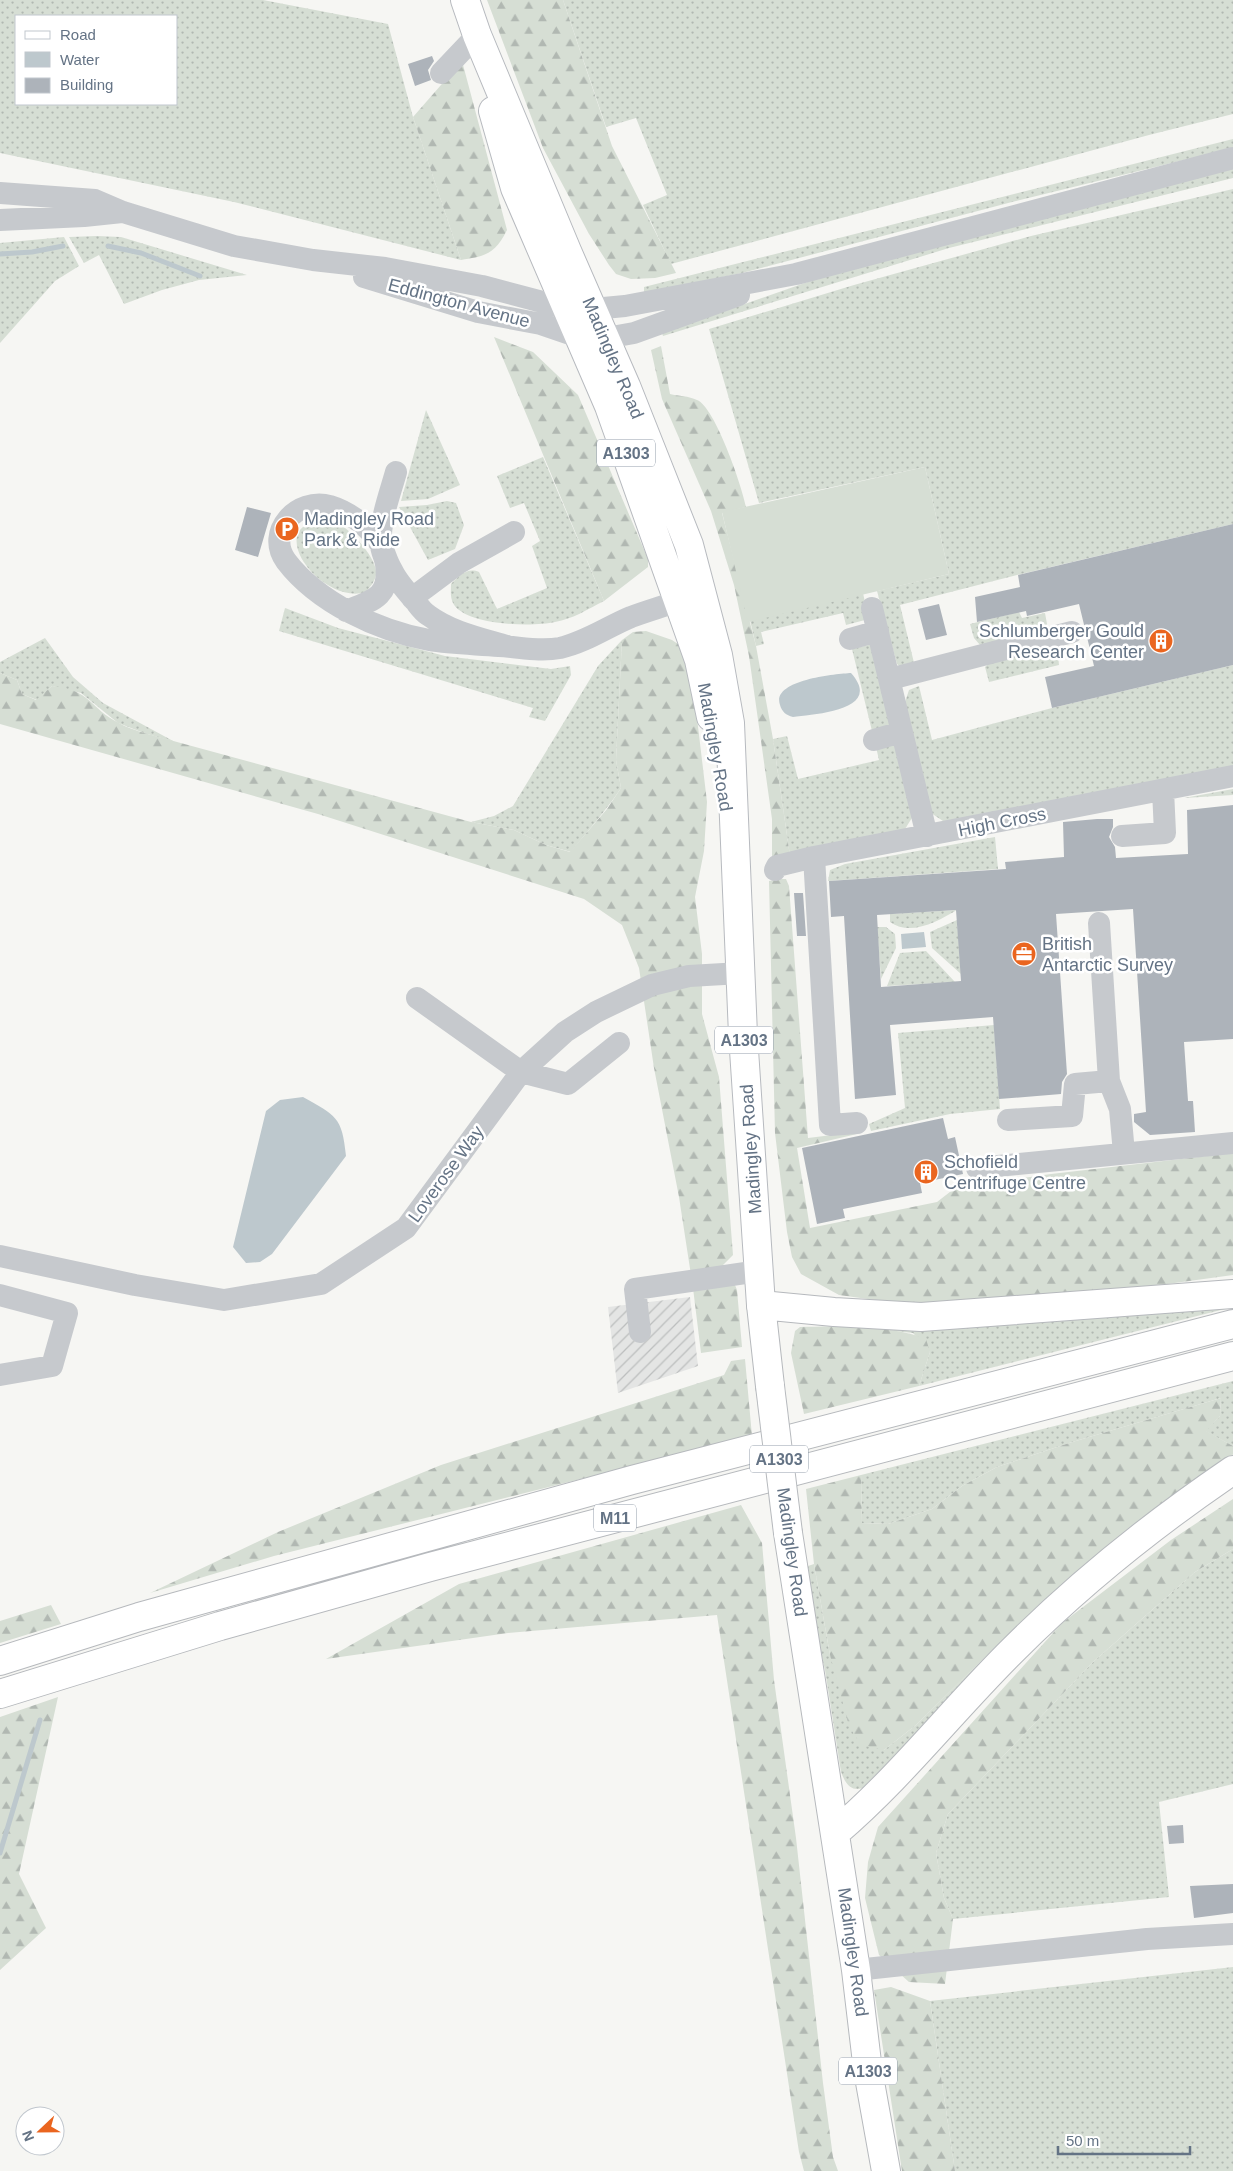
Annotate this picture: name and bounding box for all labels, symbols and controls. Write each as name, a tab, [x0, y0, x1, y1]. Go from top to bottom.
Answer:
legend	[15, 15, 178, 105]
text: Road	[60, 26, 96, 43]
text: Water	[60, 51, 99, 68]
text: Building	[60, 76, 113, 93]
street label: Eddington Avenue	[386, 274, 532, 332]
street label: Madingley Road	[578, 294, 648, 422]
road number: A1303	[597, 439, 655, 466]
place label: Madingley Road Park & Ride	[304, 509, 434, 550]
parking icon: Madingley Road Park & Ride	[274, 516, 300, 542]
place label: Schlumberger Gould Research Center	[979, 621, 1144, 662]
building icon: Schlumberger Gould Research Center	[1148, 628, 1174, 654]
street label: Madingley Road	[694, 681, 736, 813]
street label: High Cross	[956, 804, 1048, 840]
place label: British Antarctic Survey	[1042, 934, 1173, 975]
office icon: British Antarctic Survey	[1011, 941, 1037, 967]
road number: A1303	[715, 1026, 773, 1054]
street label: Madingley Road	[736, 1083, 766, 1215]
street label: Loverose Way	[404, 1122, 488, 1226]
place label: Schofield Centrifuge Centre	[944, 1152, 1086, 1193]
building icon: Schofield Centrifuge Centre	[913, 1159, 939, 1185]
road number: A1303	[750, 1446, 808, 1472]
street label: Madingley Road	[773, 1486, 811, 1618]
road number: M11	[594, 1505, 636, 1532]
street label: Madingley Road	[834, 1886, 872, 2018]
road number: A1303	[839, 2058, 897, 2084]
north arrow	[15, 2106, 65, 2156]
scale bar	[1058, 2124, 1190, 2156]
text: N	[19, 2128, 37, 2144]
text: 50 m	[1066, 2132, 1099, 2149]

